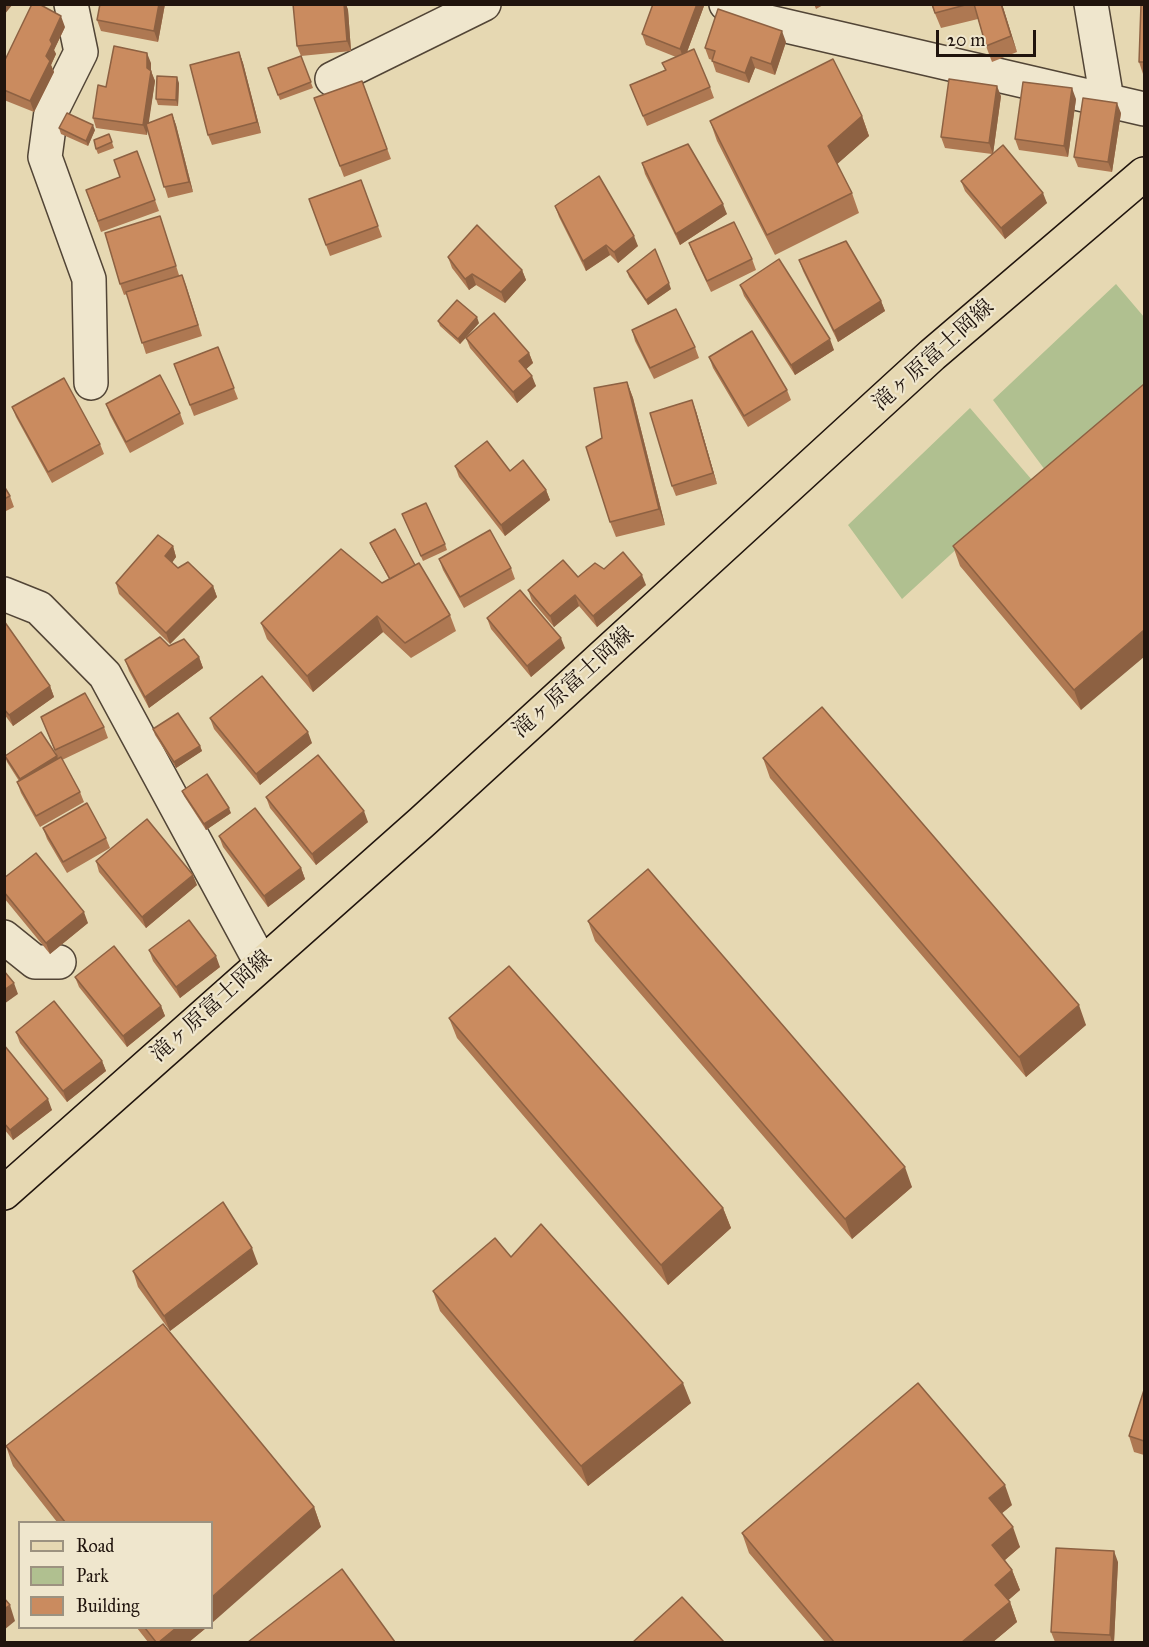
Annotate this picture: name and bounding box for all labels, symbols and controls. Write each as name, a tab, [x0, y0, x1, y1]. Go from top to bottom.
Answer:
scale bar	[939, 18, 1040, 56]
text: 20 m	[947, 29, 985, 51]
street label: 滝ヶ原富士岡線	[868, 295, 1000, 417]
street label: 滝ヶ原富士岡線	[508, 622, 640, 744]
street label: 滝ヶ原富士岡線	[146, 946, 278, 1068]
legend	[18, 1521, 213, 1629]
text: Road	[76, 1535, 114, 1557]
text: Park	[76, 1565, 109, 1587]
text: Building	[76, 1595, 139, 1617]

